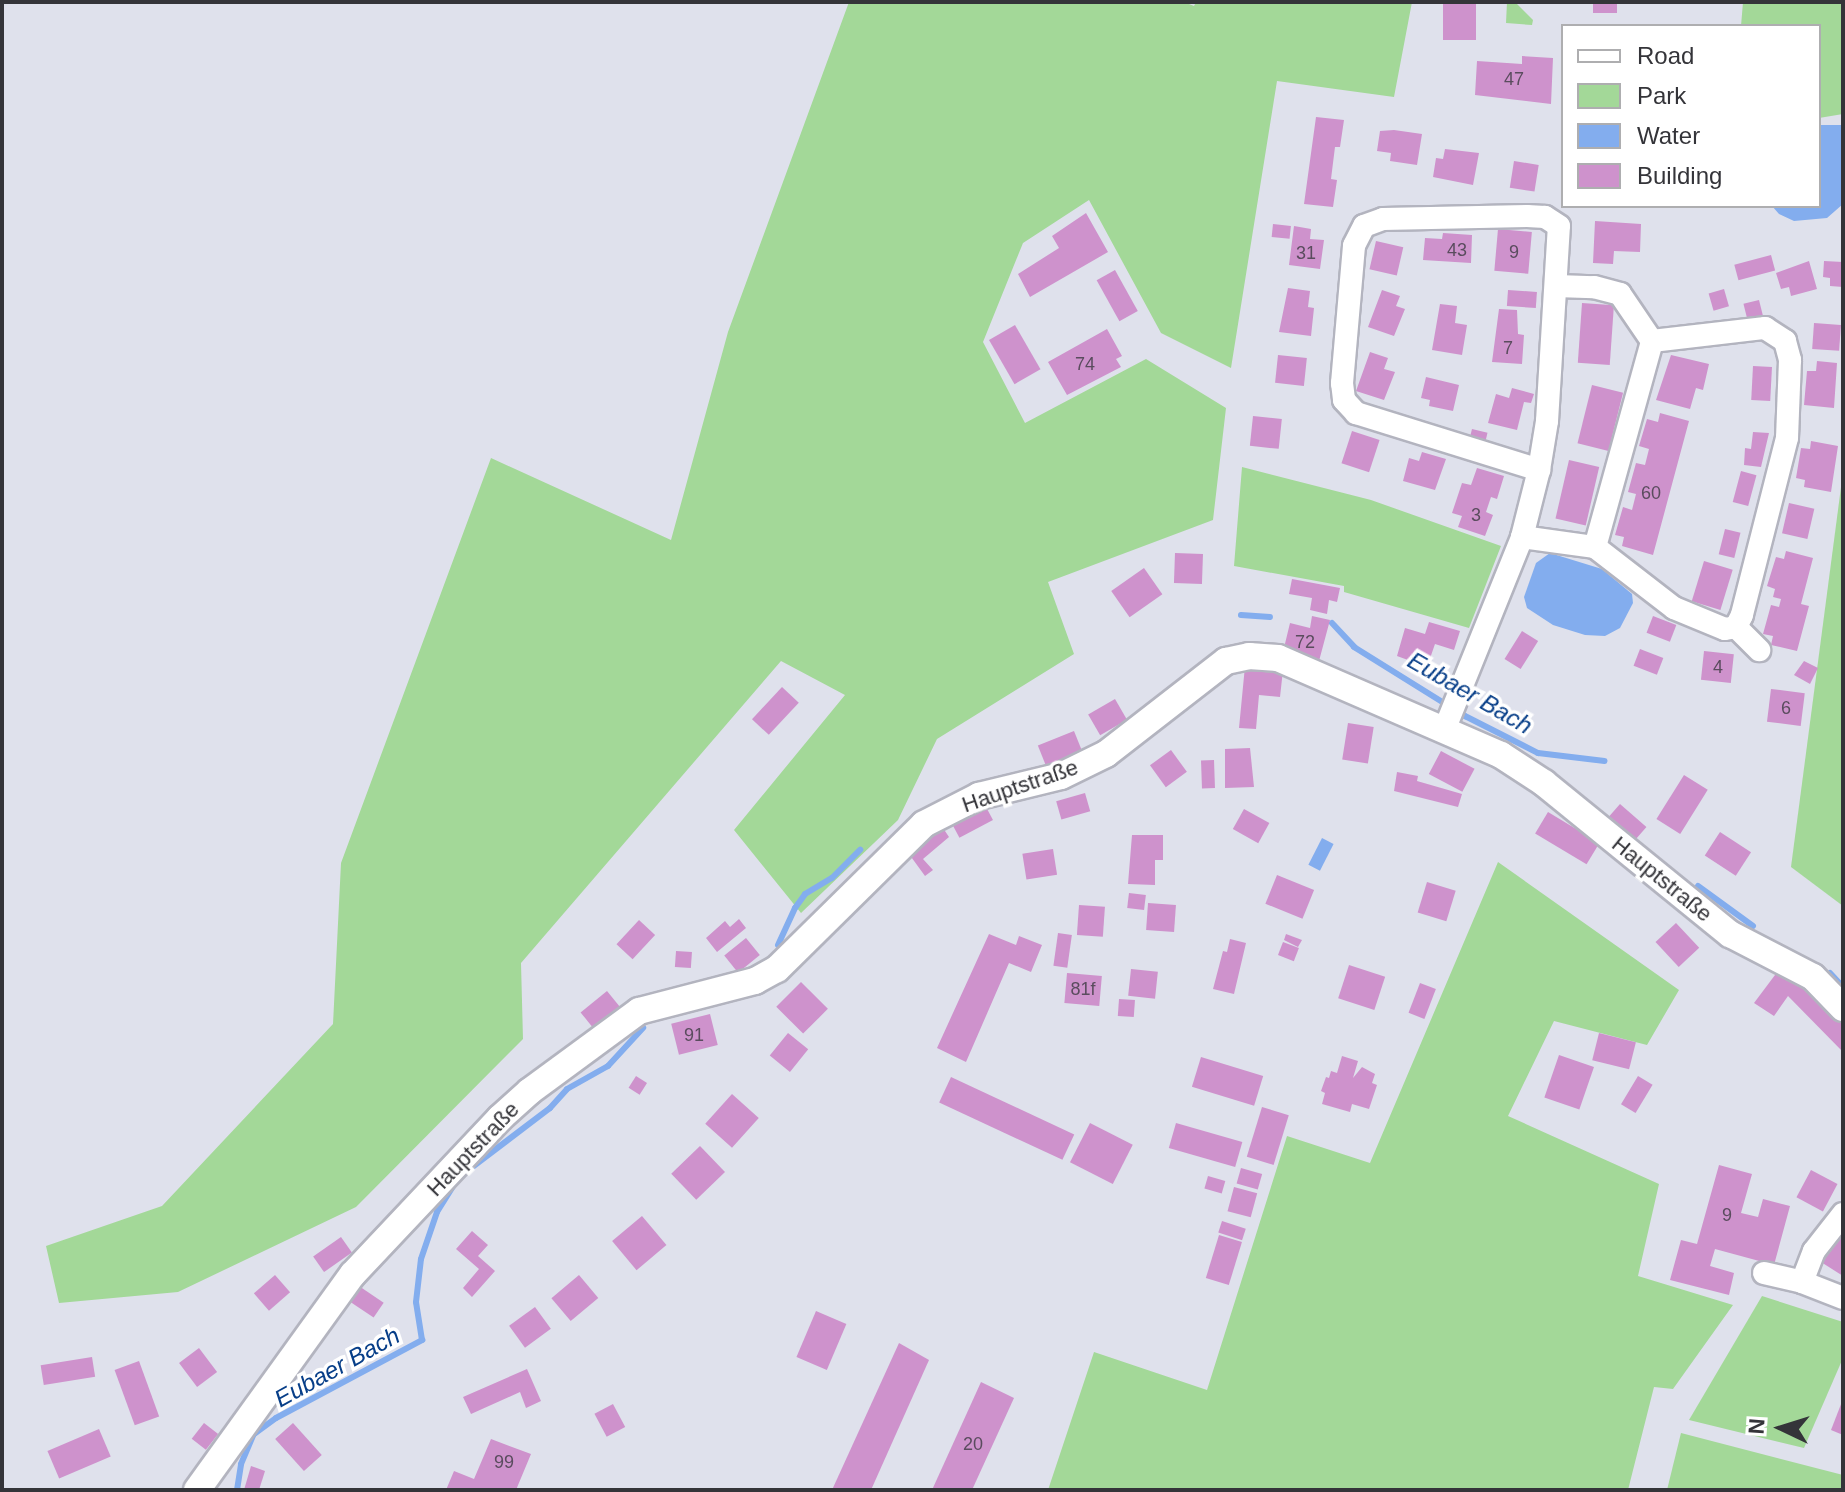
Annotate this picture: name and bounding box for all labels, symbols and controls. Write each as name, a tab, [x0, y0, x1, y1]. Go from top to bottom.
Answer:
legend	[1561, 24, 1821, 208]
text: Road	[1637, 42, 1694, 69]
house number: 47	[1504, 68, 1524, 90]
text: Park	[1637, 82, 1686, 109]
text: Water	[1637, 122, 1700, 149]
text: Building	[1637, 162, 1722, 189]
house number: 43	[1447, 239, 1467, 261]
house number: 9	[1509, 241, 1519, 263]
house number: 31	[1296, 242, 1316, 264]
house number: 7	[1503, 337, 1513, 359]
house number: 74	[1075, 353, 1095, 375]
house number: 60	[1641, 482, 1661, 504]
house number: 3	[1471, 504, 1481, 526]
house number: 72	[1295, 631, 1315, 653]
water label: Eubaer Bach	[1403, 646, 1537, 740]
house number: 4	[1713, 656, 1723, 678]
house number: 6	[1781, 697, 1791, 719]
street label: Hauptstraße	[958, 754, 1082, 818]
street label: Hauptstraße	[1607, 831, 1717, 927]
house number: 81f	[1070, 978, 1096, 1000]
house number: 91	[684, 1024, 704, 1046]
street label: Hauptstraße	[421, 1096, 525, 1202]
house number: 9	[1722, 1204, 1732, 1226]
water label: Eubaer Bach	[269, 1321, 405, 1413]
north arrow	[1741, 1388, 1821, 1468]
text: N	[1744, 1418, 1770, 1435]
house number: 20	[963, 1433, 983, 1455]
house number: 99	[494, 1451, 514, 1473]

